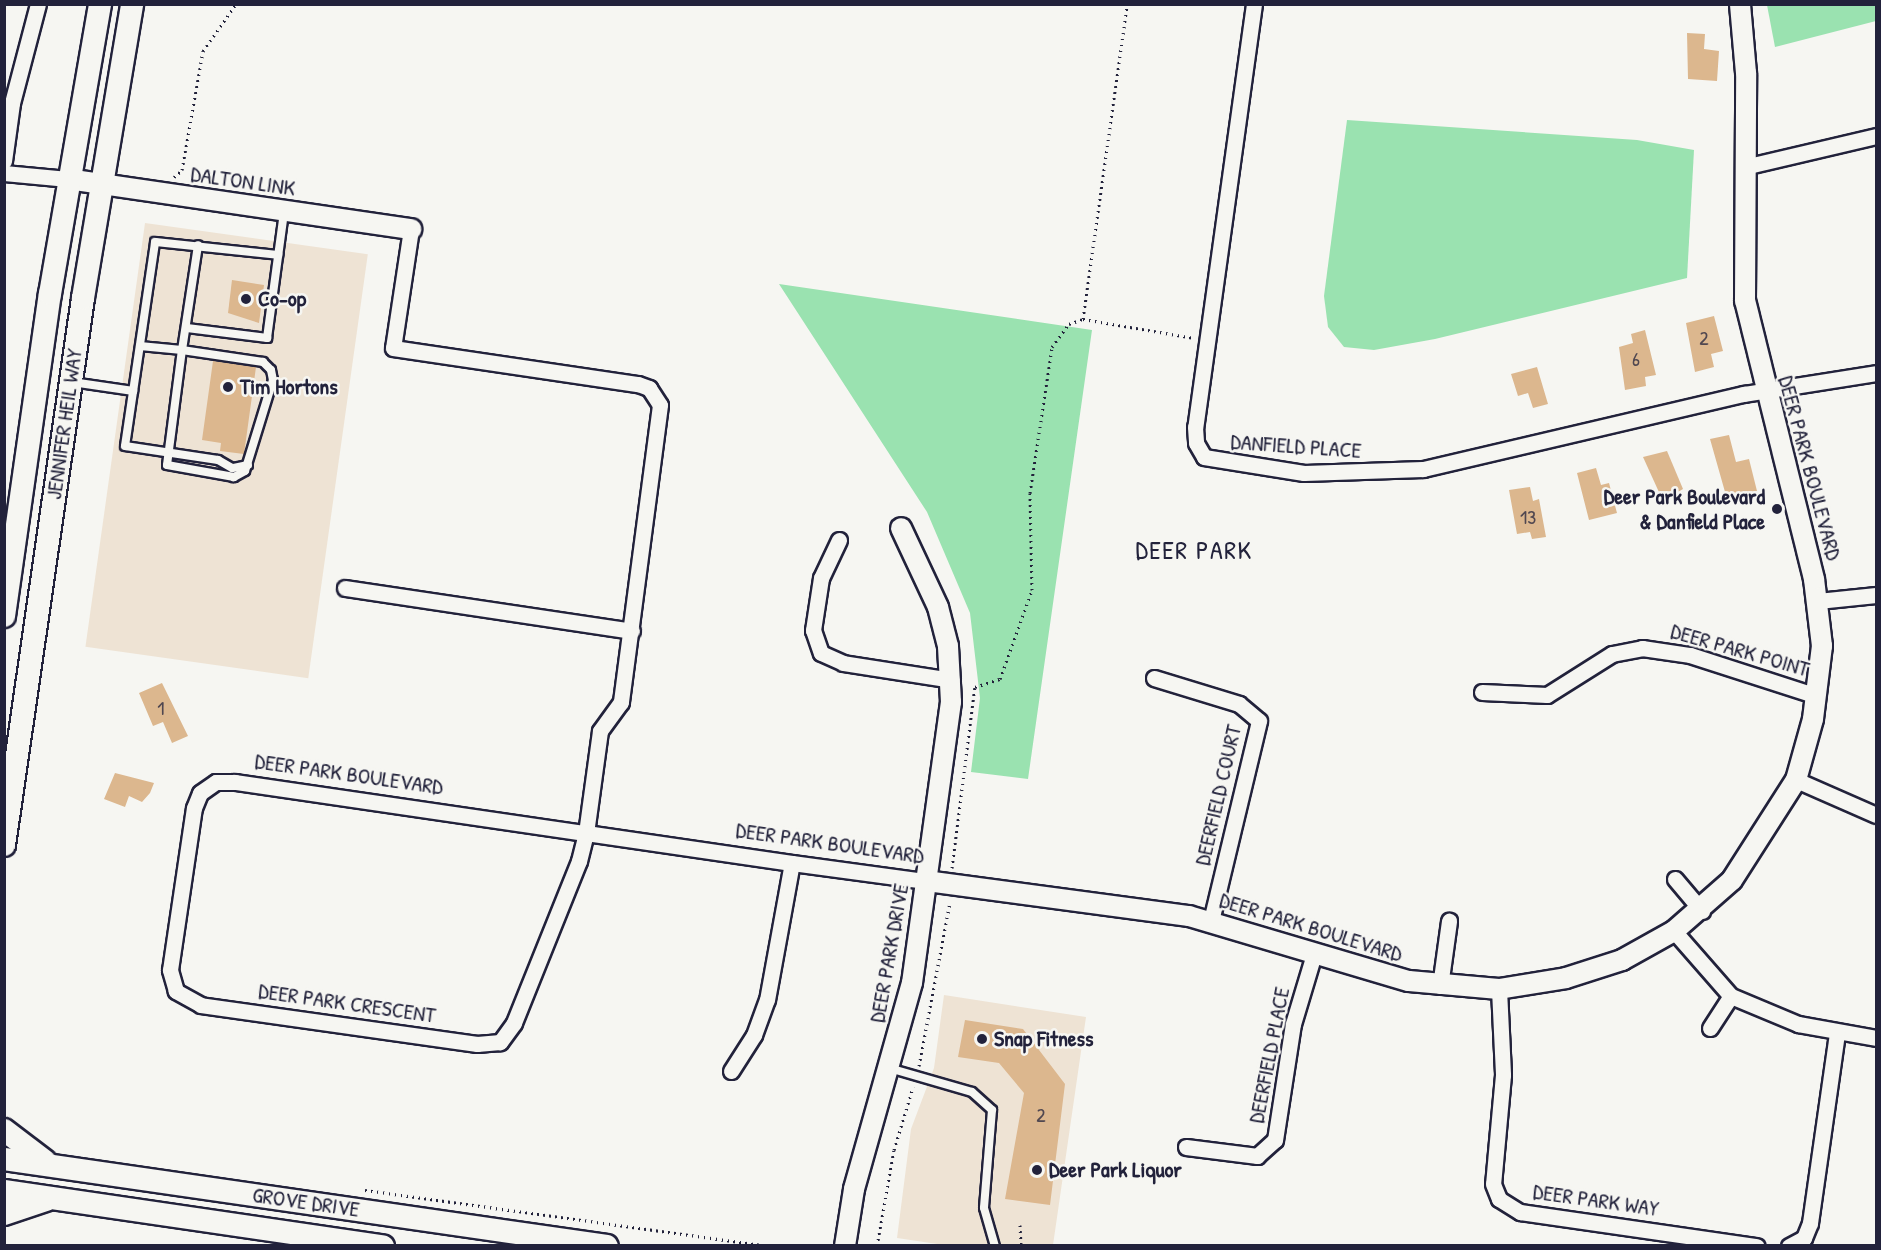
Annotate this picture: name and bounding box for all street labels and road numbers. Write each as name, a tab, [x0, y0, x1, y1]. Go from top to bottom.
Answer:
street label: DALTON LINK	[189, 161, 297, 201]
street label: JENNIFER HEIL WAY	[40, 347, 88, 501]
street label: DEER PARK BOULEVARD	[1773, 373, 1847, 563]
street label: DANFIELD PLACE	[1230, 428, 1362, 464]
street label: DEER PARK POINT	[1668, 618, 1812, 682]
street label: DEERFIELD COURT	[1189, 722, 1247, 868]
street label: DEER PARK BOULEVARD	[253, 748, 445, 800]
street label: DEER PARK BOULEVARD	[734, 817, 926, 869]
street label: DEER PARK DRIVE	[864, 882, 914, 1024]
street label: DEER PARK BOULEVARD	[1216, 887, 1406, 967]
street label: DEER PARK CRESCENT	[257, 978, 437, 1028]
street label: DEERFIELD PLACE	[1243, 985, 1295, 1125]
street label: DEER PARK WAY	[1531, 1178, 1661, 1222]
street label: GROVE DRIVE	[251, 1181, 361, 1223]

